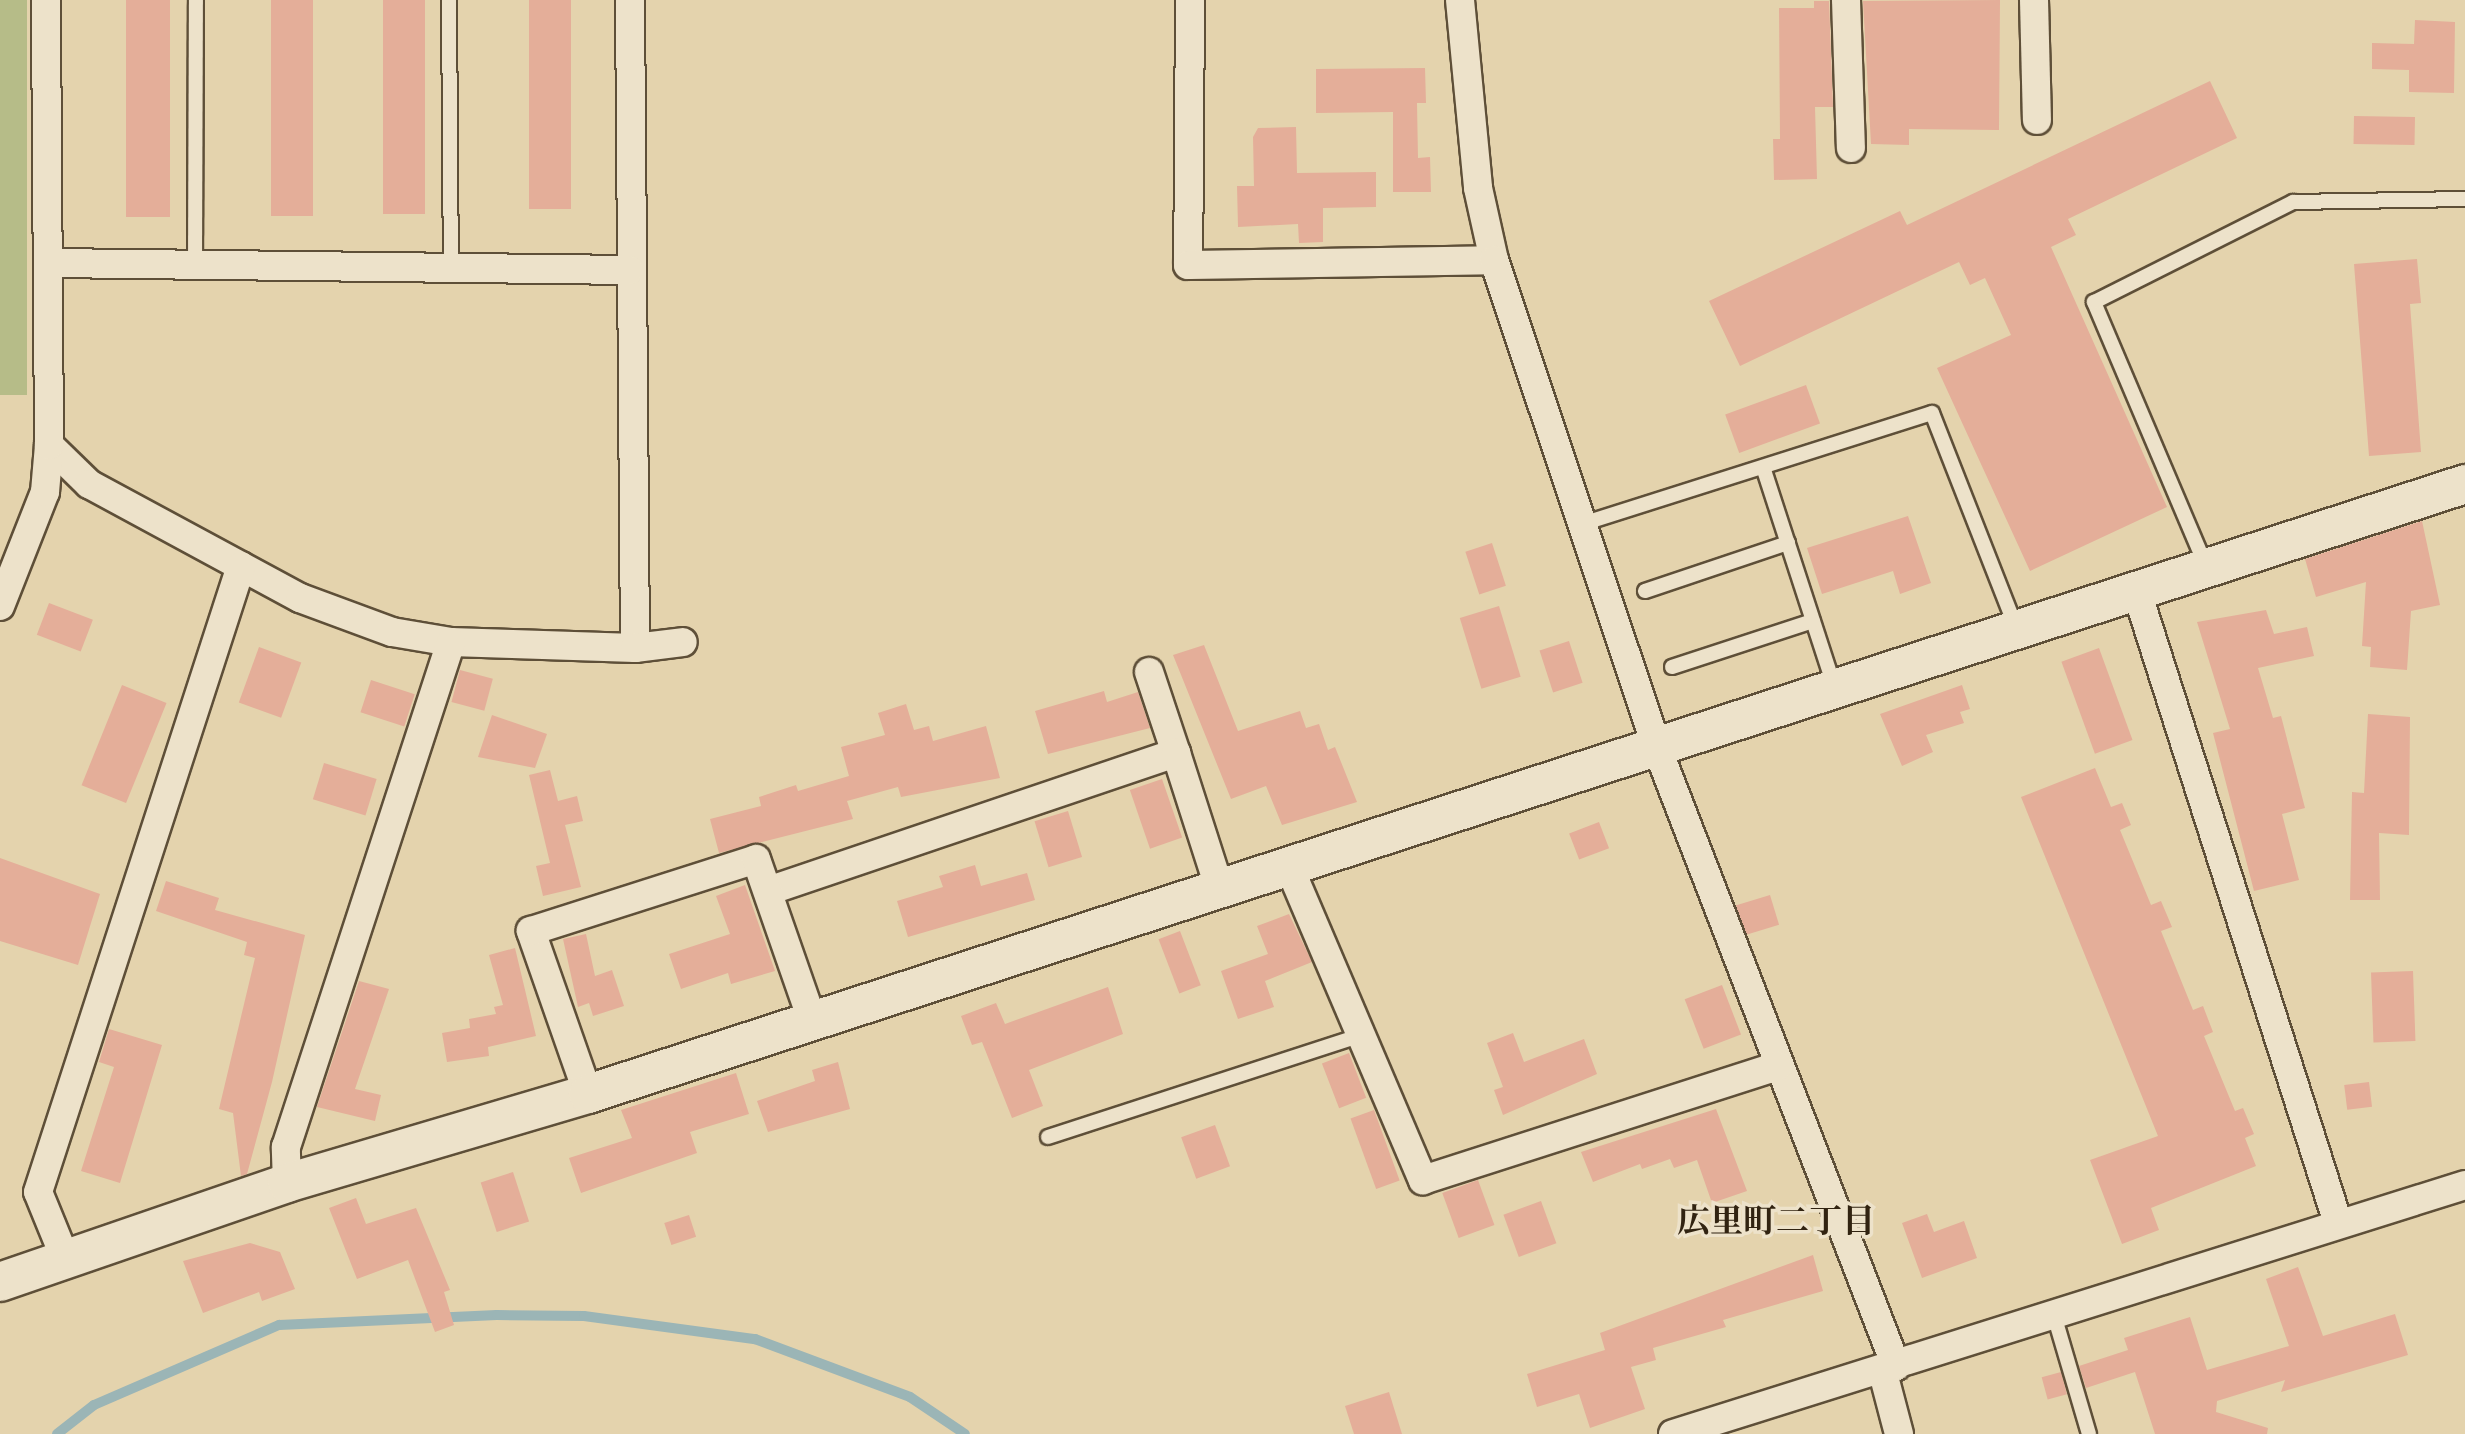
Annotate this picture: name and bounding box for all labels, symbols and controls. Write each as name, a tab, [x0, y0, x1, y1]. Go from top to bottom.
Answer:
district label: 広里町二丁目	[1677, 1201, 1875, 1241]

